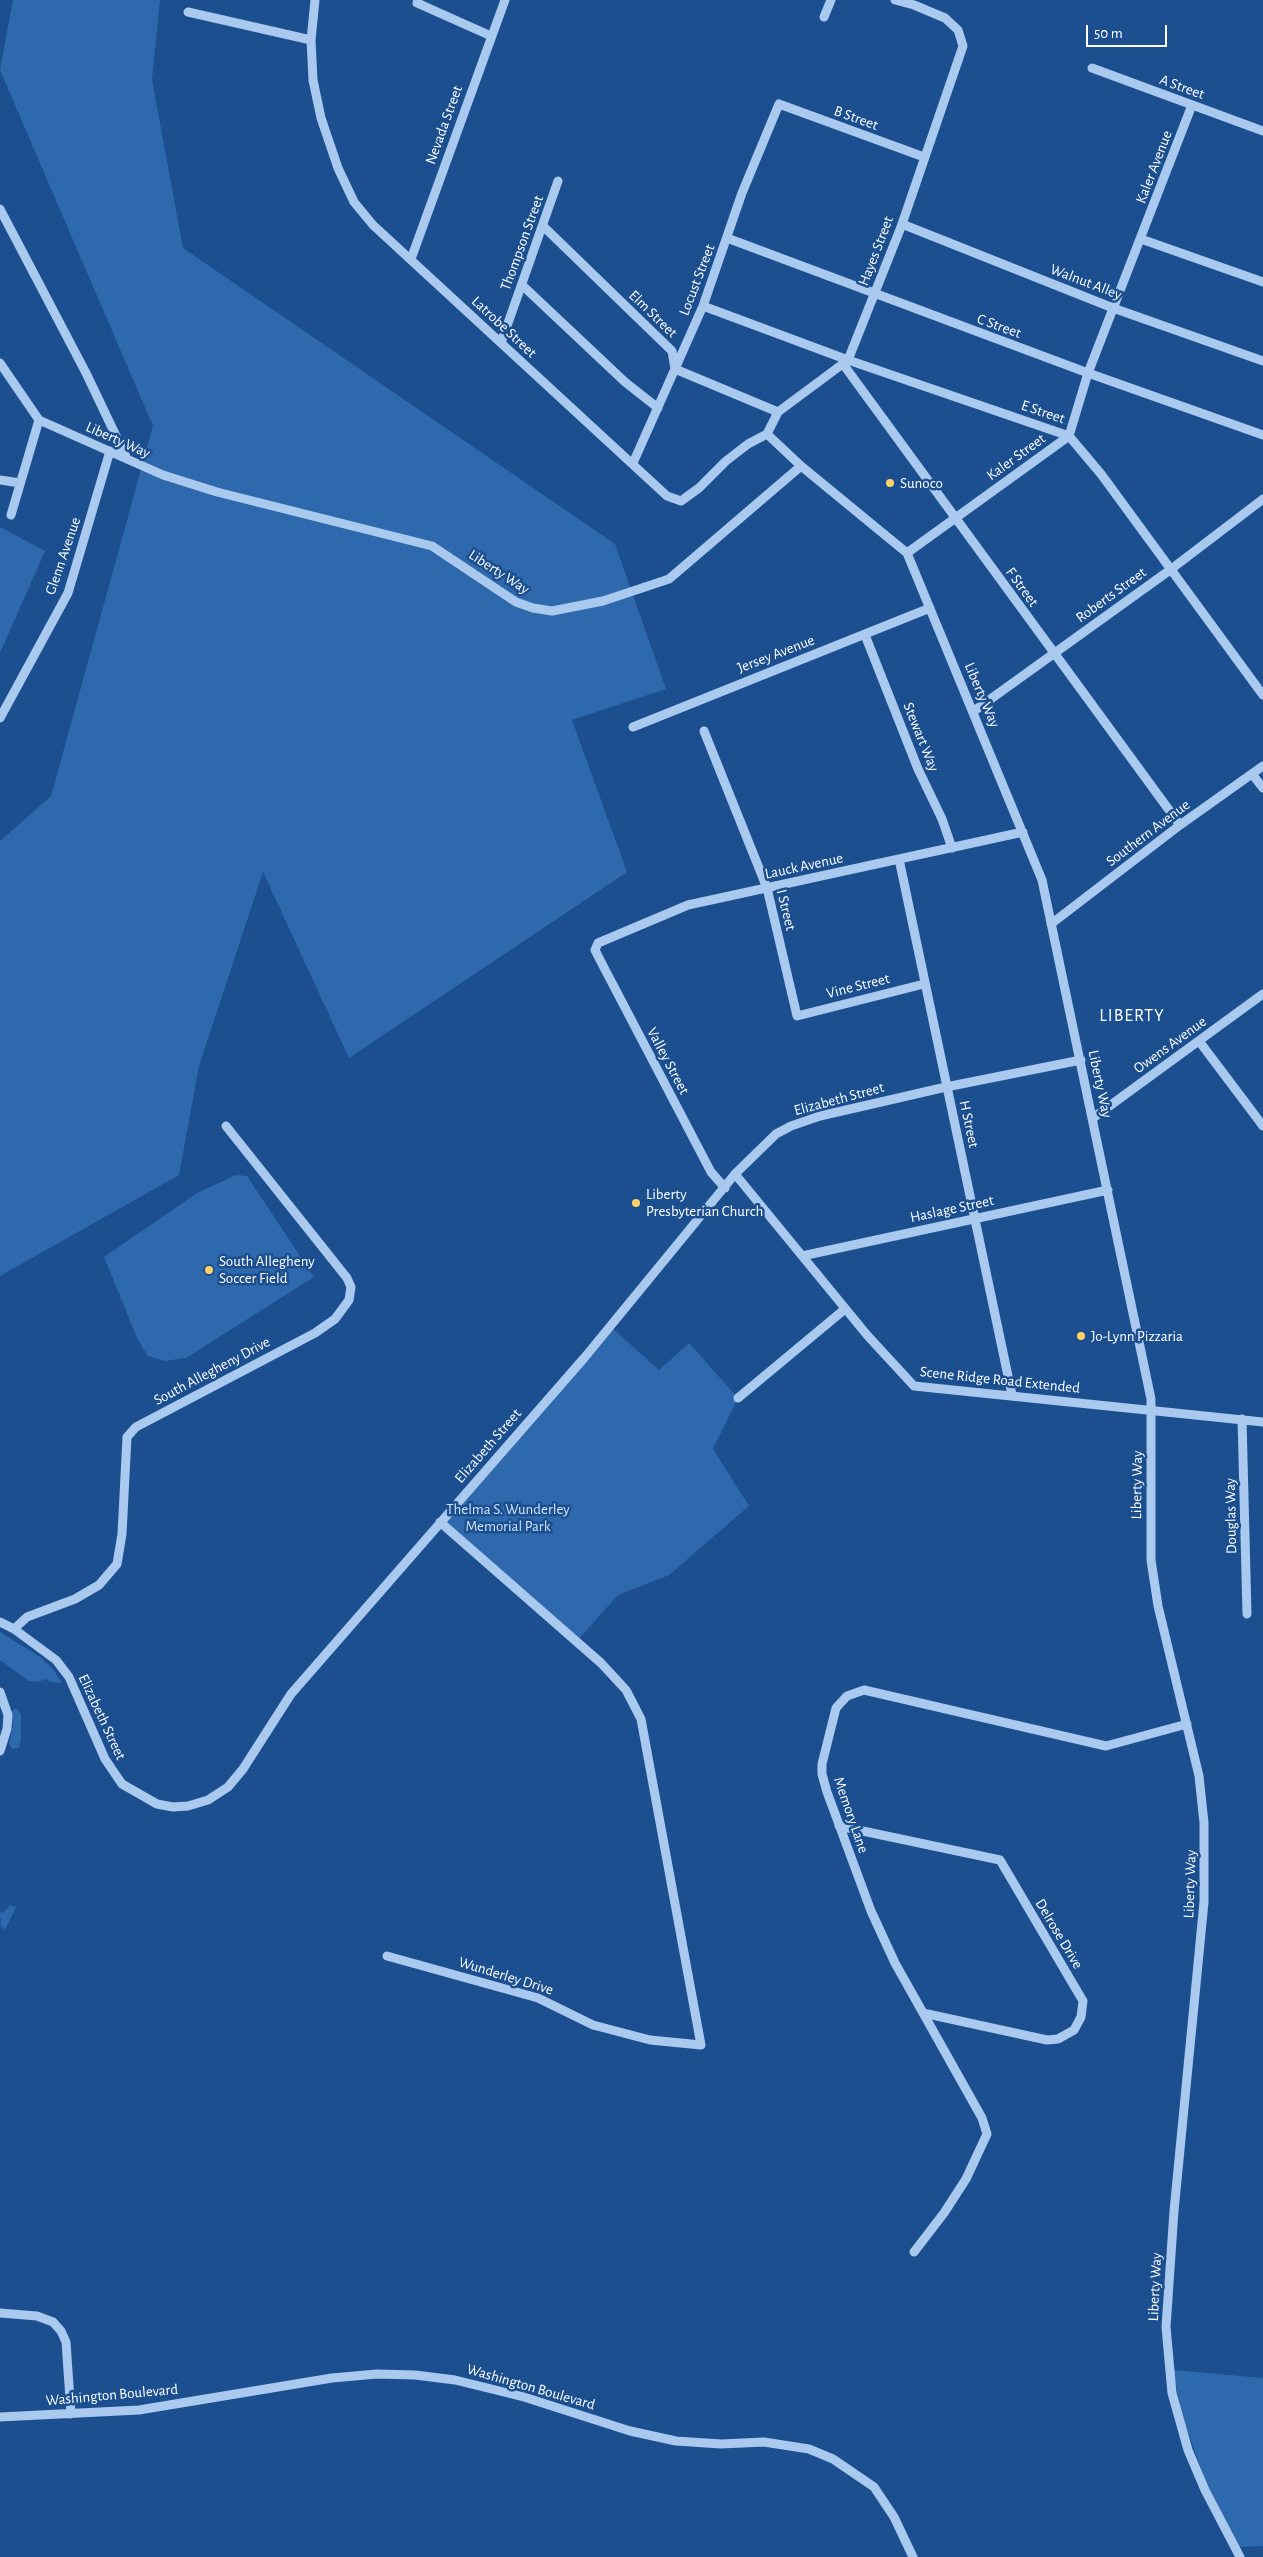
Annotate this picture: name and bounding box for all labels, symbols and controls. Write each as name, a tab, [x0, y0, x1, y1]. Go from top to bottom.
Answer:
scale bar	[1088, 15, 1169, 47]
text: 50 m	[1094, 26, 1123, 41]
street label: A Street	[1157, 71, 1207, 103]
street label: Nevada Street	[421, 83, 467, 167]
street label: B Street	[831, 102, 881, 134]
street label: Kaler Avenue	[1132, 128, 1176, 206]
street label: Thompson Street	[496, 193, 548, 293]
street label: Hayes Street	[854, 214, 898, 288]
street label: Locust Street	[675, 242, 719, 318]
street label: Walnut Alley	[1048, 260, 1124, 304]
street label: Elm Street	[625, 286, 681, 342]
street label: Latrobe Street	[468, 292, 540, 362]
street label: C Street	[975, 310, 1023, 342]
street label: E Street	[1019, 396, 1067, 428]
street label: Liberty Way	[83, 418, 153, 462]
street label: Kaler Street	[983, 430, 1049, 484]
place label: Sunoco	[900, 474, 943, 492]
marker: Sunoco	[884, 477, 896, 489]
street label: Glenn Avenue	[41, 515, 85, 597]
street label: Liberty Way	[465, 546, 533, 598]
street label: Roberts Street	[1072, 563, 1150, 627]
street label: F Street	[1002, 564, 1042, 610]
street label: Jersey Avenue	[735, 631, 817, 677]
street label: Liberty Way	[960, 660, 1004, 730]
street label: Stewart Way	[899, 700, 943, 774]
street label: Southern Avenue	[1103, 796, 1193, 870]
street label: Lauck Avenue	[763, 849, 845, 883]
street label: I Street	[772, 888, 800, 932]
street label: Vine Street	[825, 969, 891, 1003]
district label: LIBERTY	[1098, 1005, 1166, 1027]
street label: Owens Avenue	[1130, 1012, 1210, 1078]
street label: Valley Street	[643, 1025, 693, 1097]
street label: Liberty Way	[1084, 1049, 1116, 1119]
street label: Elizabeth Street	[792, 1078, 886, 1120]
street label: H Street	[955, 1099, 983, 1149]
place label: Liberty Presbyterian Church	[646, 1185, 763, 1220]
street label: Haslage Street	[909, 1191, 995, 1227]
marker: Liberty Presbyterian Church	[630, 1197, 642, 1209]
place label: South Allegheny Soccer Field	[219, 1252, 315, 1287]
marker: South Allegheny Soccer Field	[203, 1264, 215, 1276]
place label: Jo-Lynn Pizzaria	[1091, 1327, 1183, 1345]
marker: Jo-Lynn Pizzaria	[1075, 1330, 1087, 1342]
street label: South Allegheny Drive	[151, 1333, 273, 1409]
street label: Scene Ridge Road Extended	[919, 1363, 1081, 1397]
street label: Elizabeth Street	[451, 1405, 525, 1487]
street label: Liberty Way	[1127, 1450, 1147, 1520]
street label: Douglas Way	[1221, 1478, 1241, 1554]
park label: Thelma S. Wunderley Memorial Park	[446, 1500, 570, 1535]
street label: Elizabeth Street	[74, 1671, 130, 1763]
street label: Memory Lane	[830, 1775, 872, 1855]
street label: Liberty Way	[1180, 1849, 1200, 1919]
street label: Delrose Drive	[1031, 1896, 1087, 1972]
street label: Wunderley Drive	[456, 1953, 556, 1999]
street label: Liberty Way	[1144, 2252, 1166, 2322]
street label: Washington Boulevard	[465, 2360, 597, 2414]
street label: Washington Boulevard	[45, 2380, 179, 2410]

